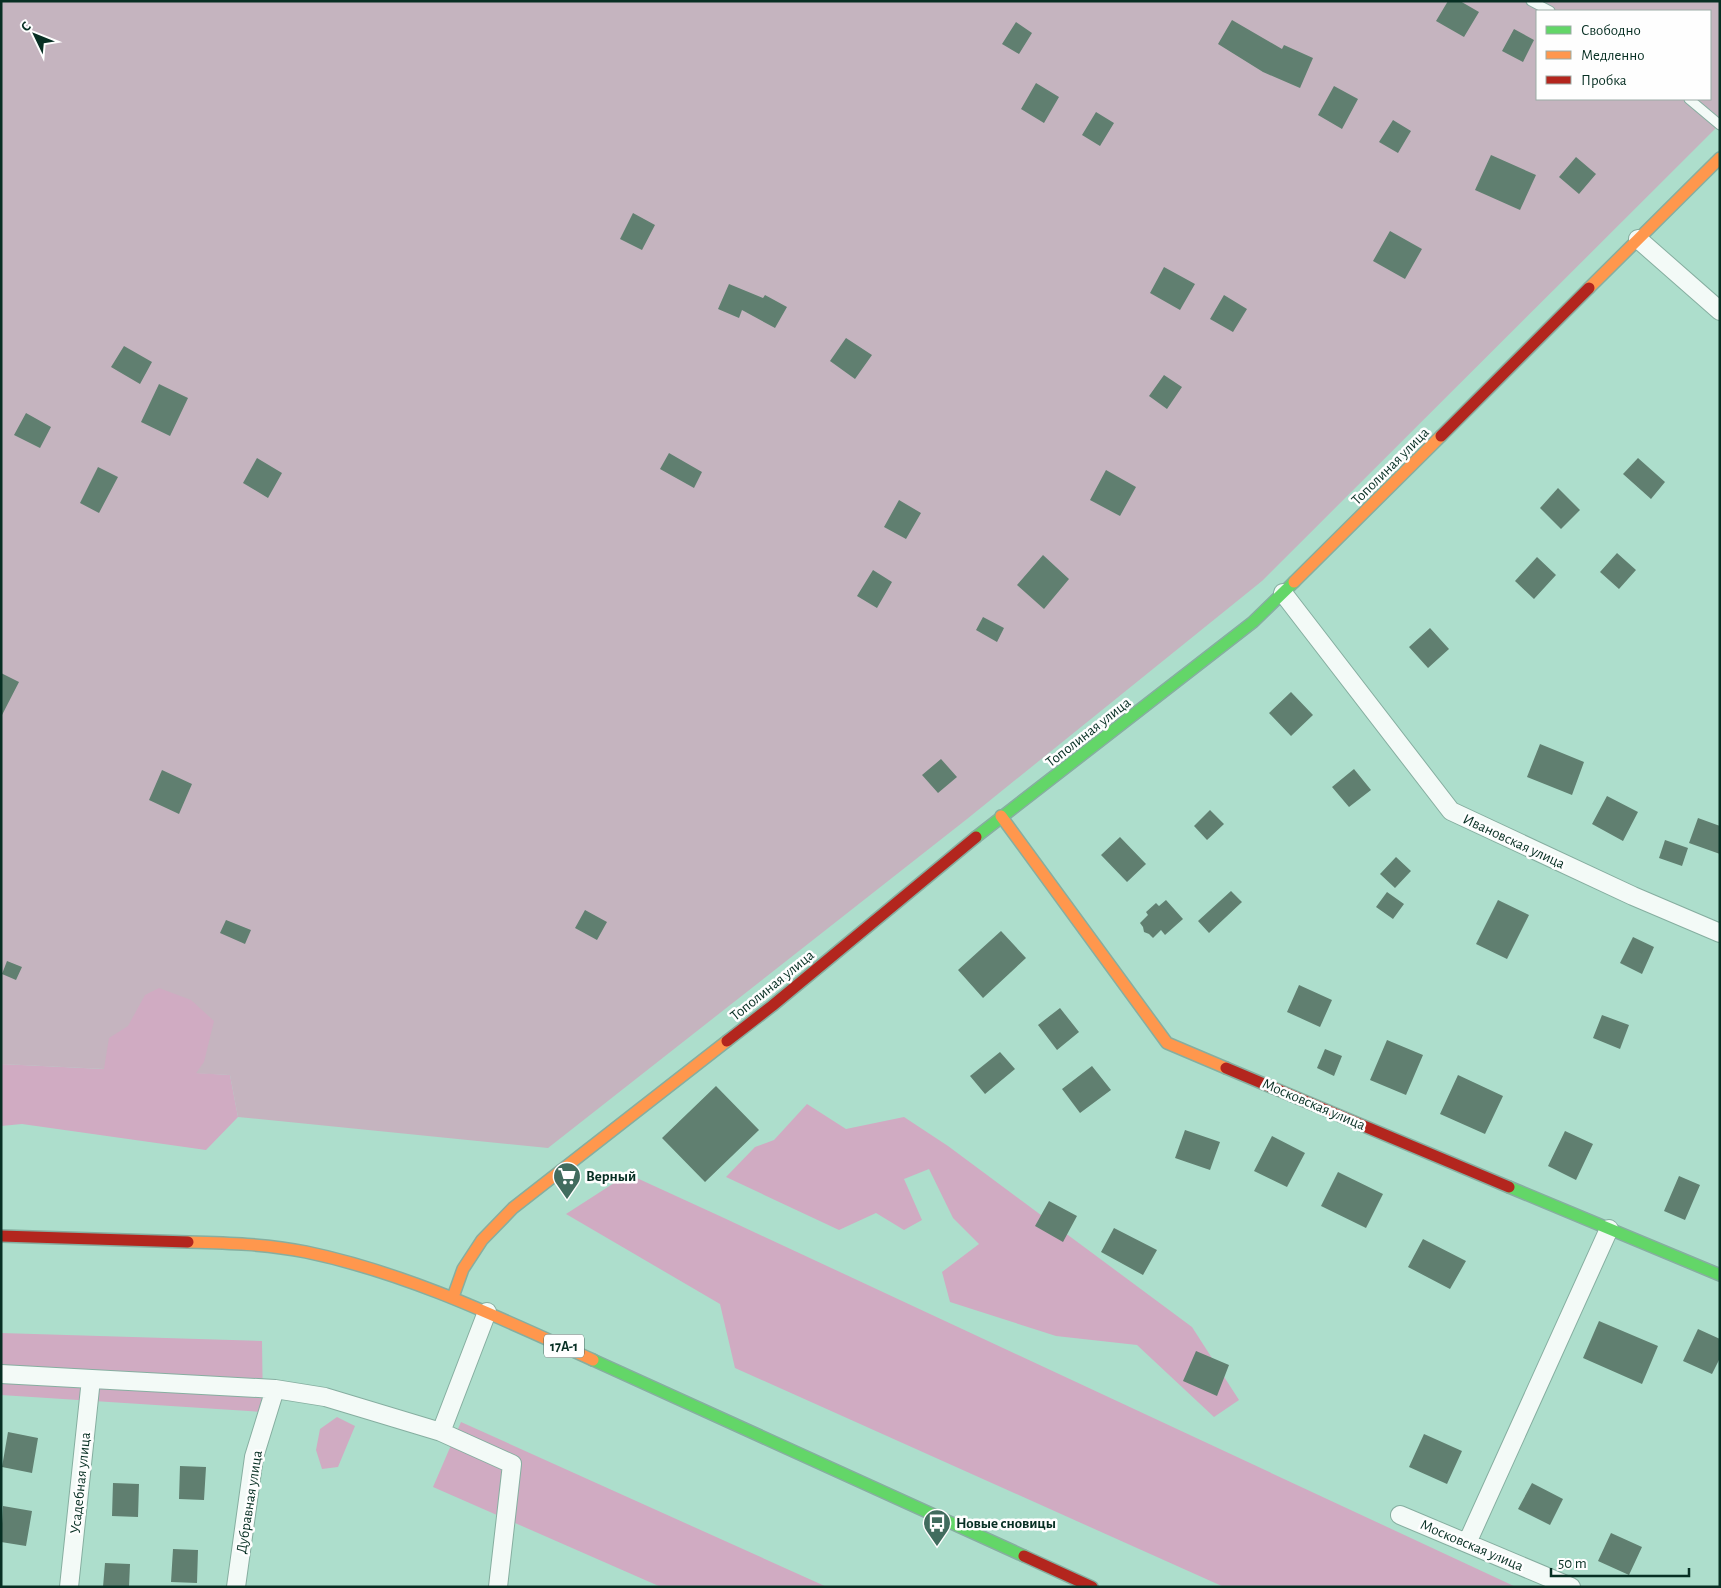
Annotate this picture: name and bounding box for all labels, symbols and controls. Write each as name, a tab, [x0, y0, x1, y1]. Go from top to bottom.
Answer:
north arrow	[10, 10, 60, 60]
legend	[1536, 10, 1711, 100]
text: С	[18, 19, 34, 34]
text: Свободно	[1581, 23, 1641, 38]
text: Медленно	[1581, 48, 1645, 63]
text: Пробка	[1581, 73, 1627, 88]
street label: Тополиная улица	[1349, 425, 1432, 508]
street label: Тополиная улица	[1043, 695, 1133, 770]
street label: Ивановская улица	[1460, 811, 1567, 872]
street label: Тополиная улица	[728, 947, 817, 1024]
street label: Московская улица	[1260, 1076, 1368, 1133]
supermarket icon: Верный	[552, 1161, 582, 1200]
place label: Верный	[586, 1169, 636, 1184]
road number: 17А-1	[544, 1334, 584, 1358]
street label: Усадебная улица	[68, 1431, 93, 1535]
street label: Дубравная улица	[234, 1449, 265, 1555]
bus stop icon: Новые сновицы	[922, 1508, 952, 1547]
place label: Новые сновицы	[956, 1516, 1056, 1531]
street label: Московская улица	[1418, 1517, 1526, 1574]
scale bar	[1551, 1546, 1688, 1578]
text: 50 m	[1558, 1556, 1587, 1571]

